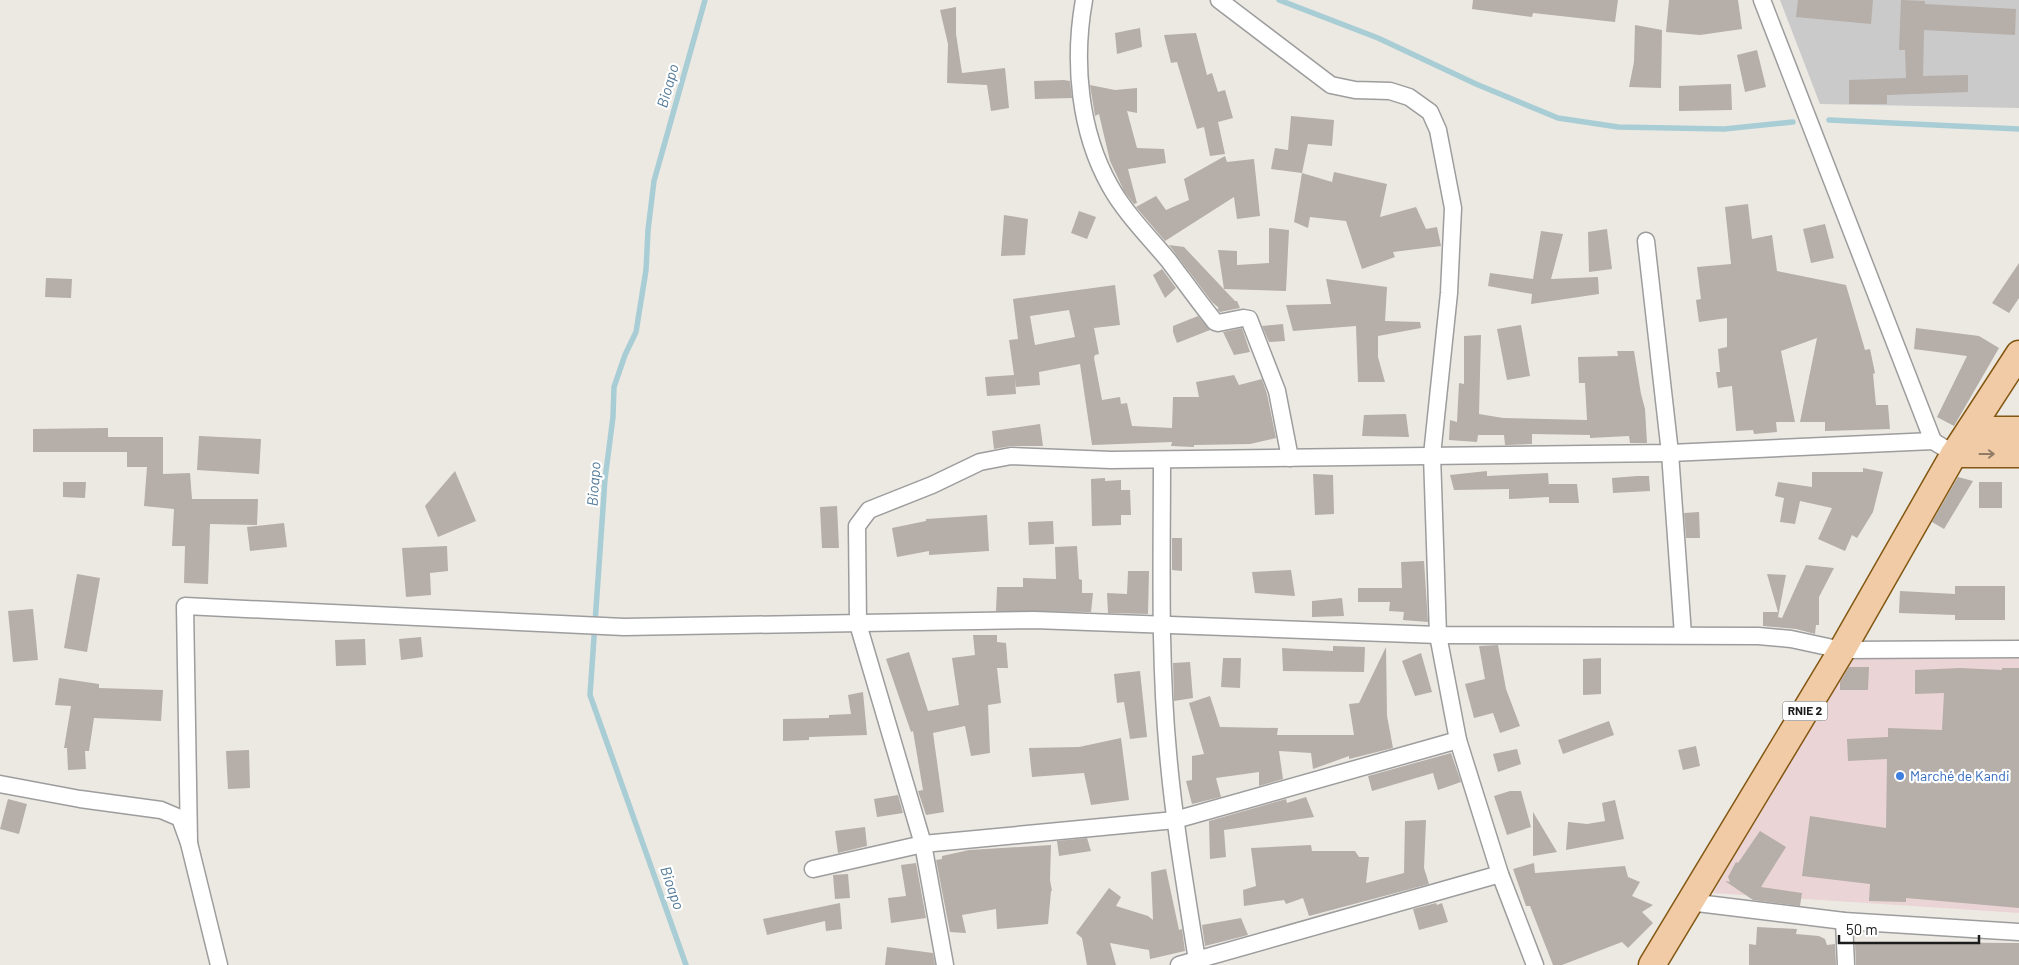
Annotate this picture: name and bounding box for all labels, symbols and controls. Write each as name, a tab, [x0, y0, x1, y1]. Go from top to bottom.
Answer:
water label: Bioapo	[652, 62, 682, 110]
one-way arrow	[1978, 449, 1994, 459]
water label: Bioapo	[582, 461, 604, 507]
road number: RNIE 2	[1782, 701, 1828, 720]
place label: Marché de Kandi	[1910, 767, 2009, 784]
marker: Marché de Kandi	[1894, 770, 1906, 782]
water label: Bioapo	[657, 864, 689, 912]
scale bar	[1839, 912, 1979, 944]
text: 50 m	[1846, 920, 1878, 938]

